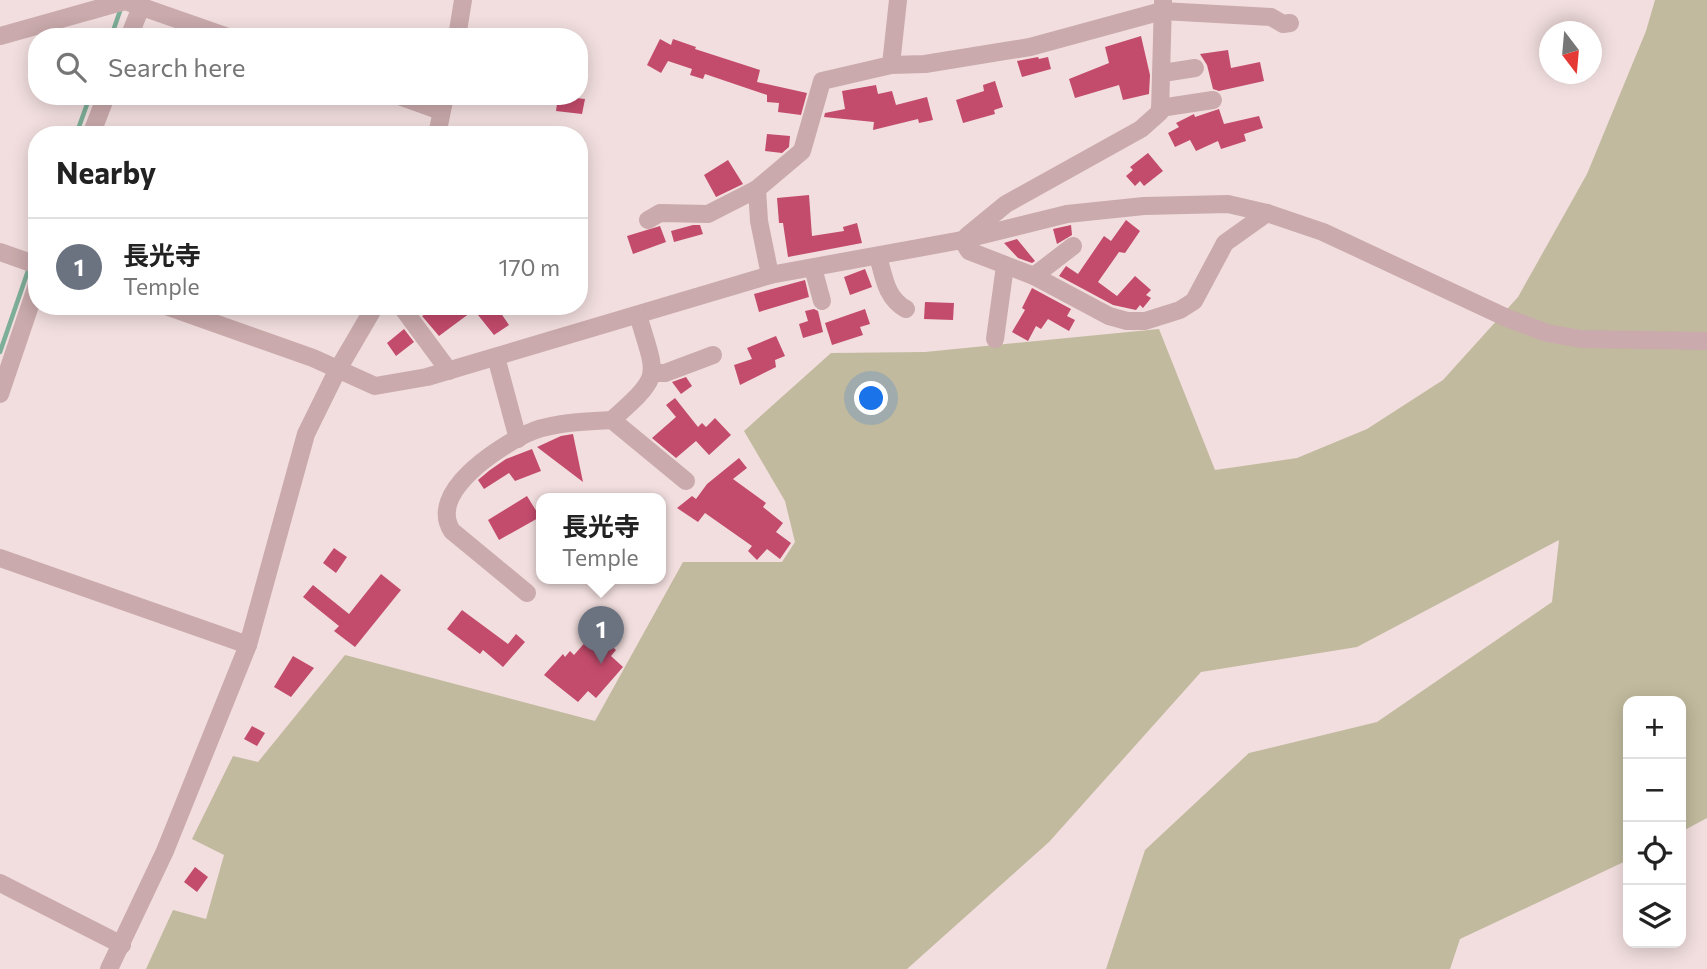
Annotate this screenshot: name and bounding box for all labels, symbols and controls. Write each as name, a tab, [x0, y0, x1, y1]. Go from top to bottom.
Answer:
north arrow	[1539, 21, 1602, 84]
search box	[28, 28, 588, 105]
icon: search	[52, 48, 90, 86]
text: Search here	[108, 51, 246, 82]
text: Nearby	[56, 153, 156, 190]
text: 長光寺	[123, 239, 201, 270]
text: 1	[74, 253, 84, 281]
text: 170 m	[499, 253, 560, 281]
text: Temple	[123, 272, 200, 300]
your location	[854, 381, 888, 415]
popup	[536, 493, 666, 584]
text: 長光寺	[562, 510, 640, 541]
text: Temple	[562, 543, 639, 571]
pin: 1	[578, 606, 624, 664]
map controls	[1623, 696, 1686, 948]
button: +	[1623, 696, 1686, 759]
button: −	[1623, 759, 1686, 822]
button: locate	[1623, 822, 1686, 885]
button: layers	[1623, 885, 1686, 948]

